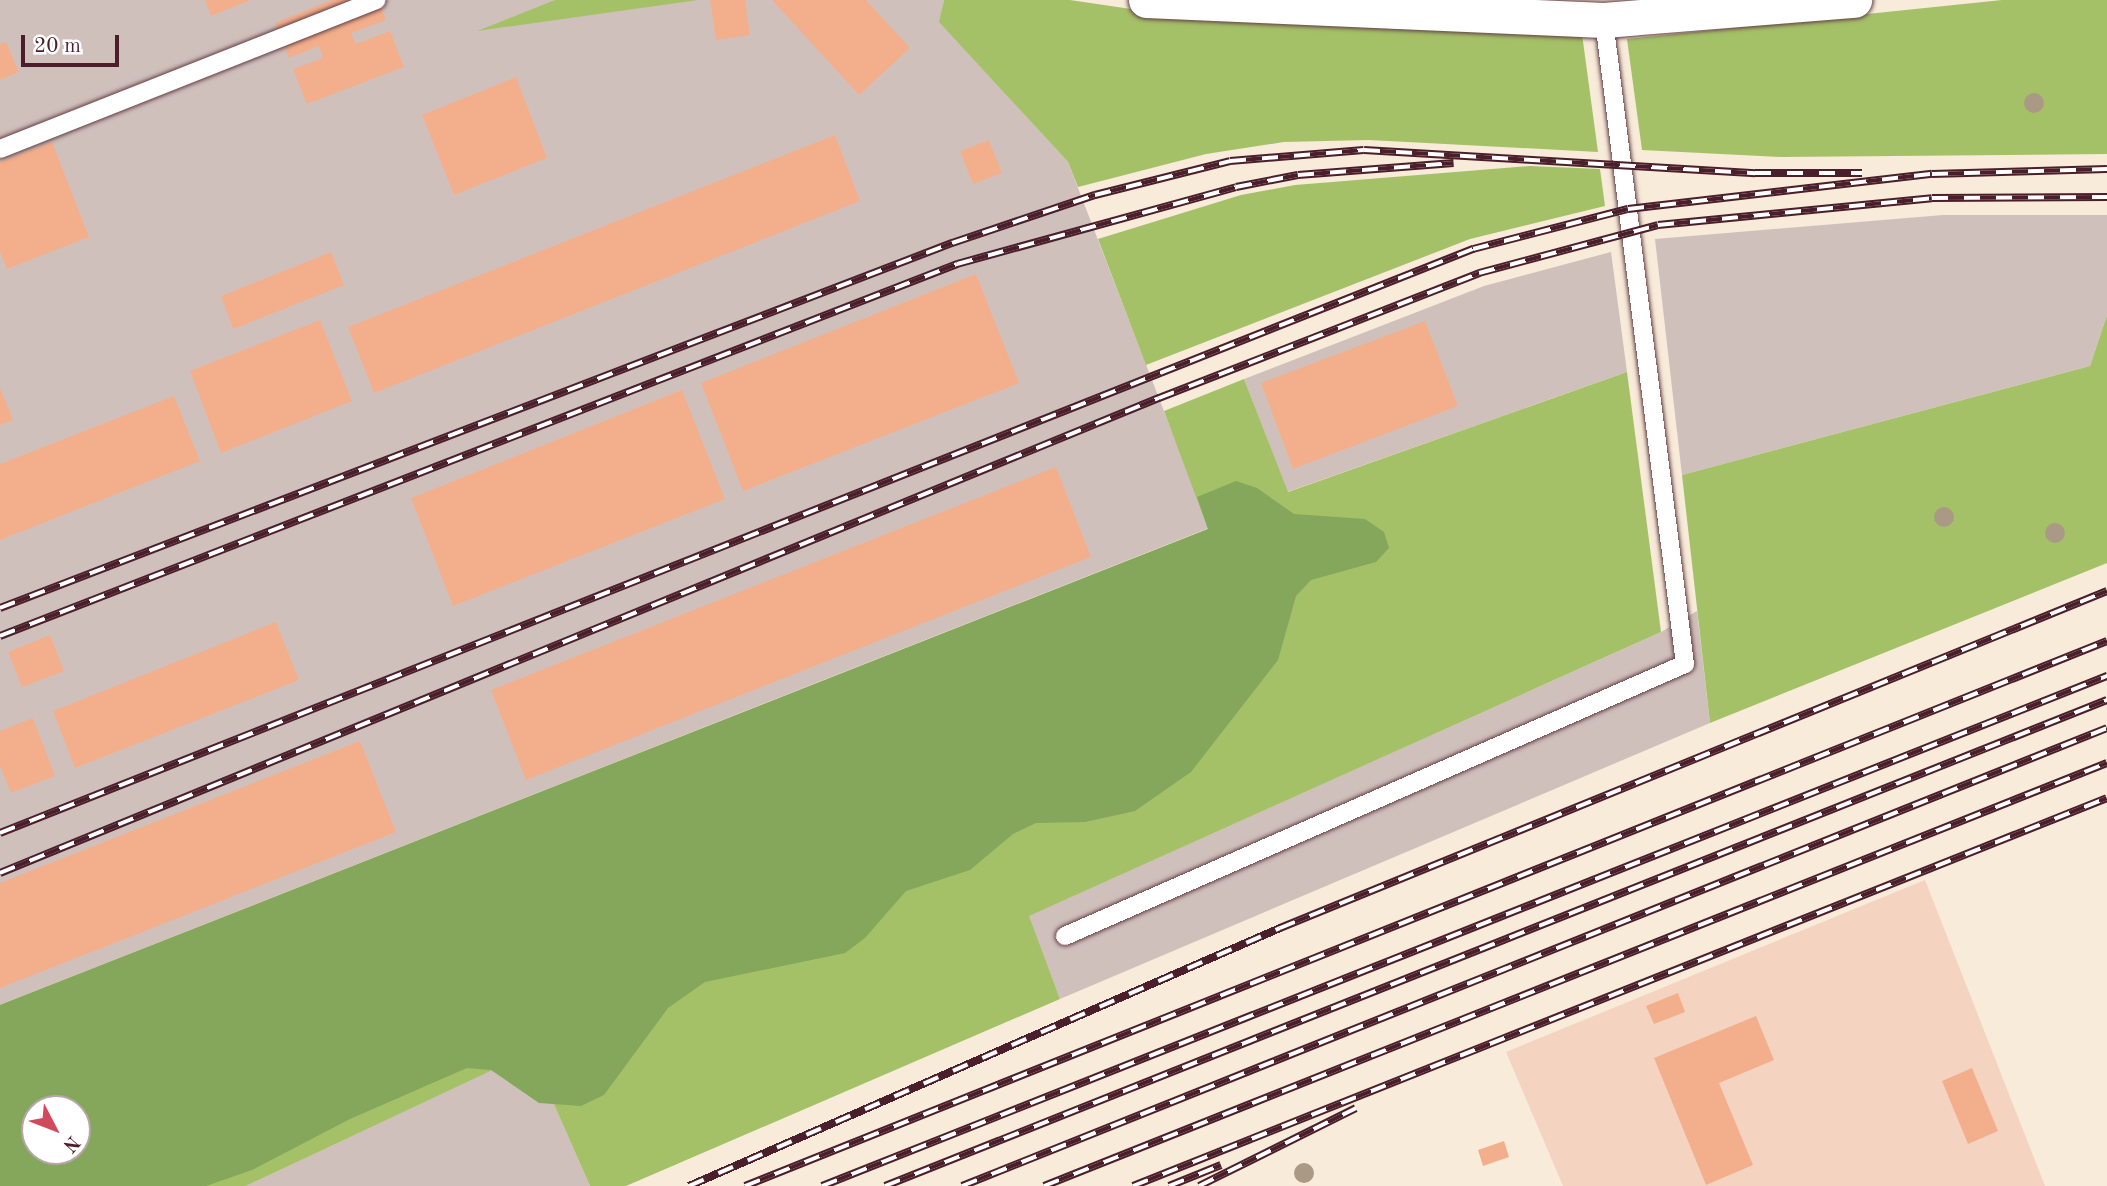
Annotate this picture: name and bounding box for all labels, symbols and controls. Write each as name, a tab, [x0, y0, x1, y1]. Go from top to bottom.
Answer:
scale bar	[24, 21, 122, 65]
text: 20 m	[34, 36, 81, 57]
north arrow	[21, 1095, 91, 1165]
text: N	[59, 1131, 82, 1155]

